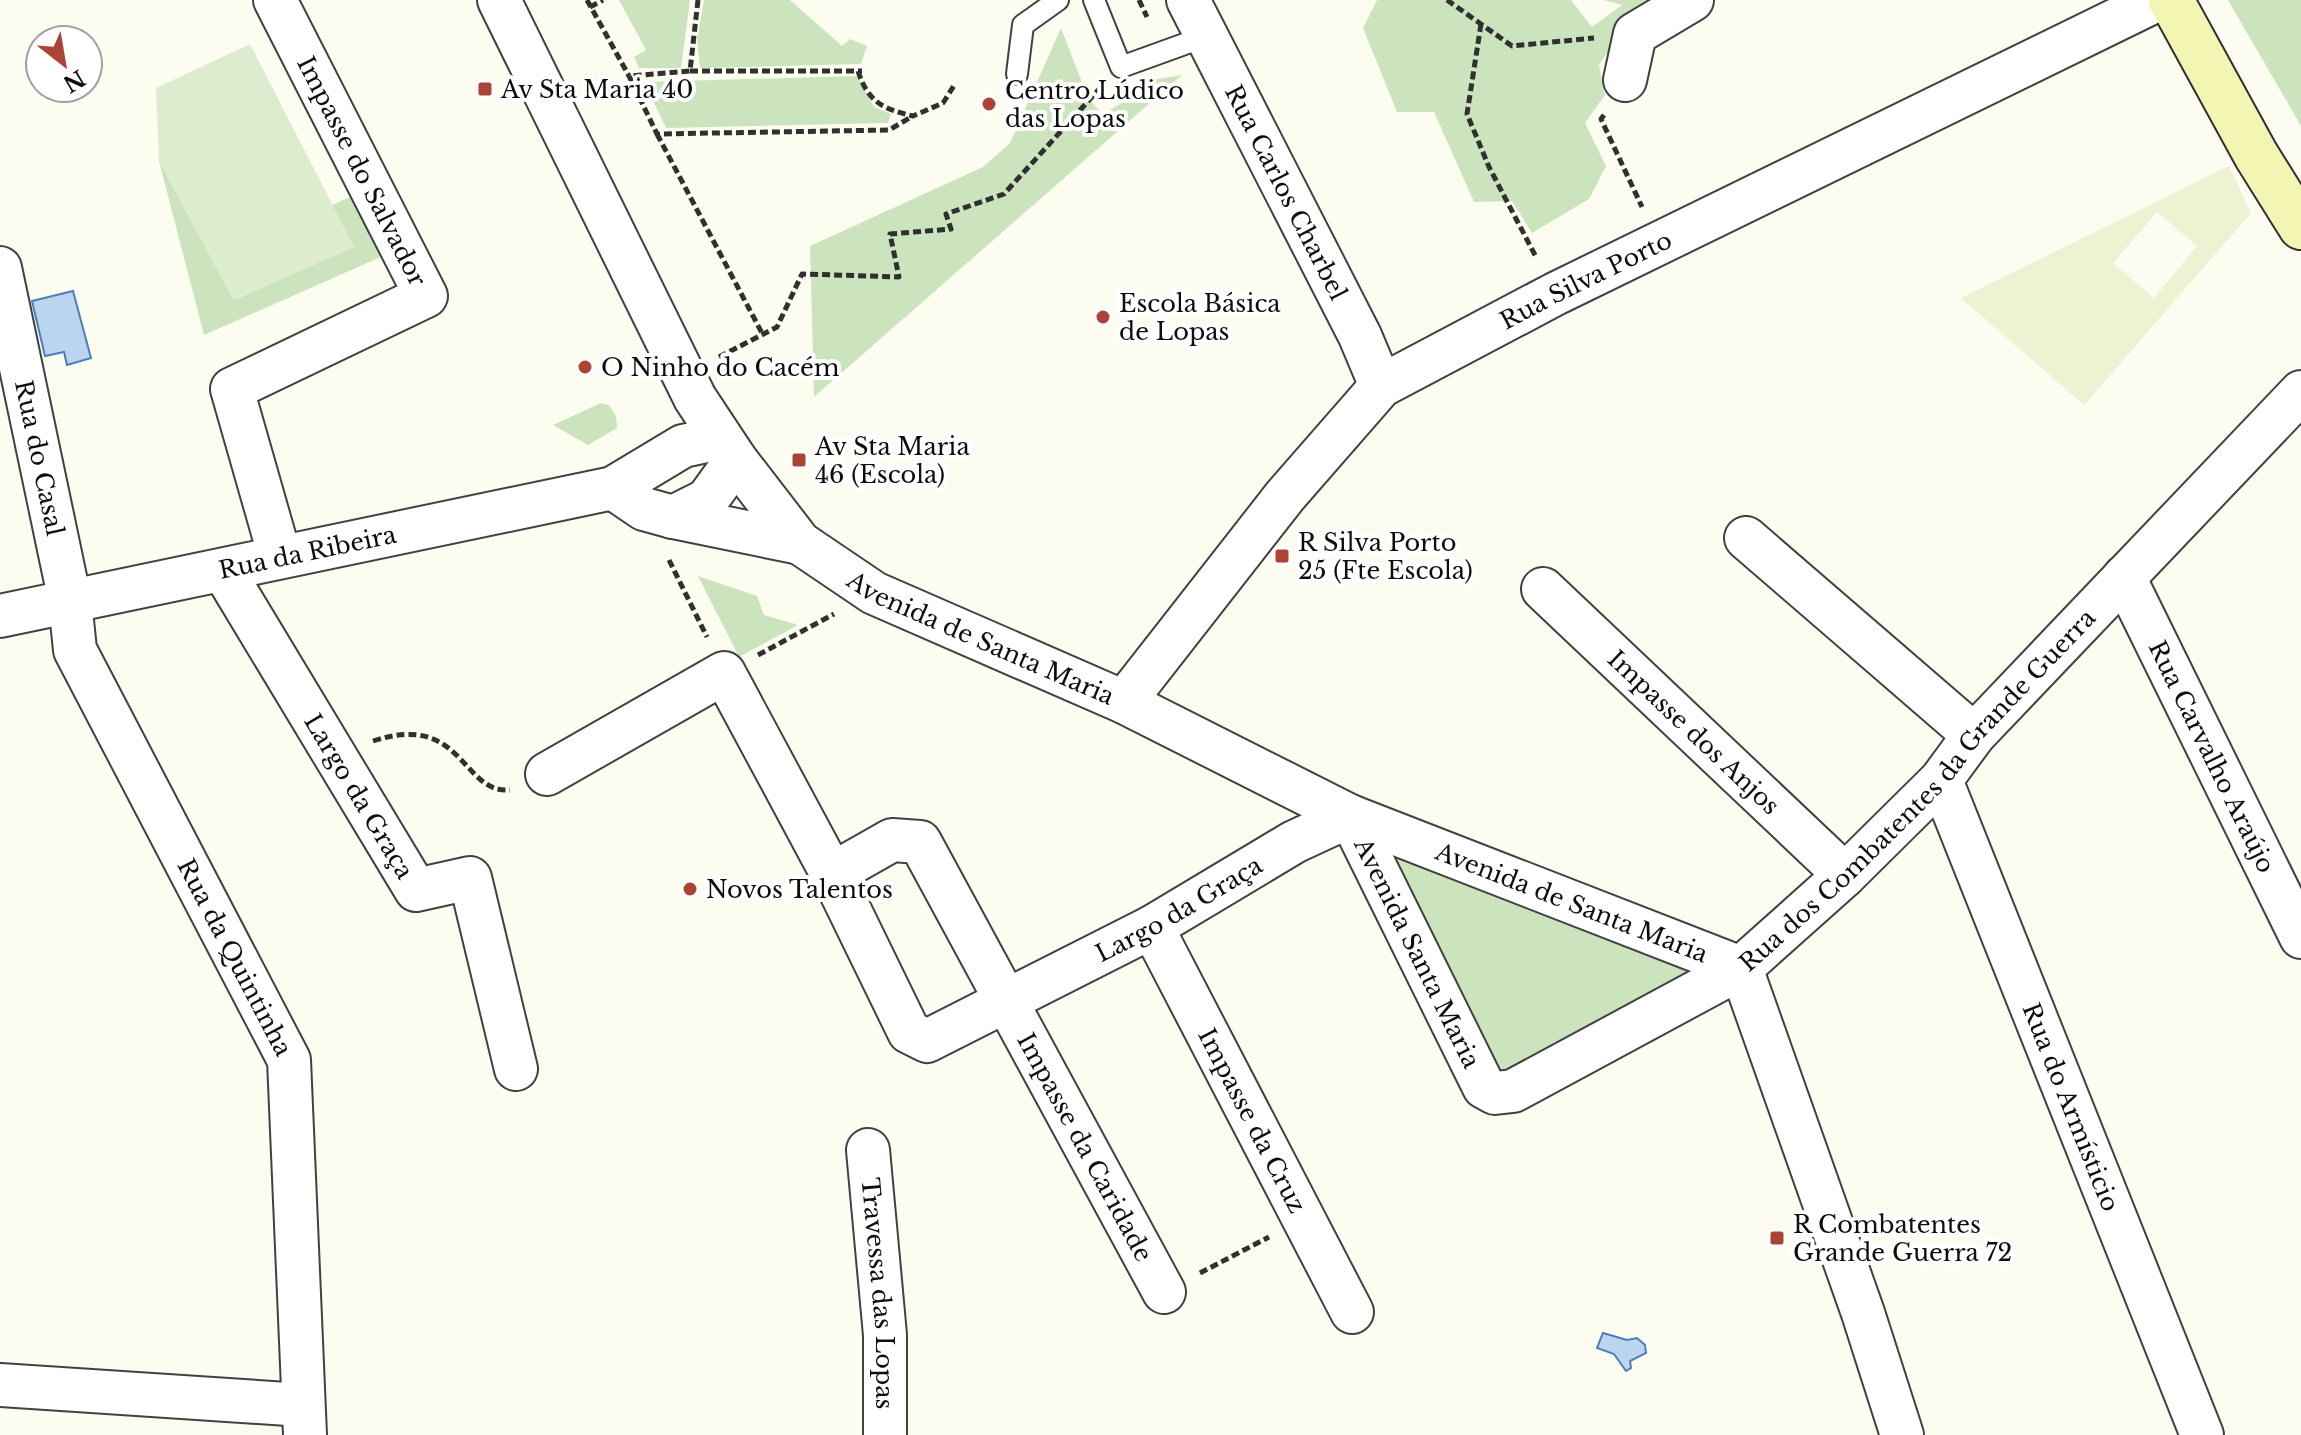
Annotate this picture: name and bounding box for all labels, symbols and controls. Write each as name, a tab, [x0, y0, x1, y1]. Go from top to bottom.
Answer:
north arrow	[24, 24, 104, 104]
street label: Impasse do Salvador	[292, 51, 433, 291]
text: N	[58, 64, 90, 98]
place label: Av Sta Maria 40	[500, 75, 694, 104]
place label: Centro Lúdico das Lopas	[1005, 76, 1184, 133]
marker: Av Sta Maria 40	[476, 80, 494, 98]
street label: Rua Carlos Charbel	[1219, 80, 1354, 305]
marker: Centro Lúdico das Lopas	[980, 95, 998, 113]
street label: Rua Silva Porto	[1495, 225, 1676, 335]
place label: Escola Básica de Lopas	[1119, 289, 1281, 346]
marker: Escola Básica de Lopas	[1094, 308, 1112, 326]
place label: O Ninho do Cacém	[601, 353, 840, 382]
marker: O Ninho do Cacém	[576, 358, 594, 376]
street label: Rua do Casal	[9, 377, 70, 538]
place label: Av Sta Maria 46 (Escola)	[814, 432, 970, 489]
marker: Av Sta Maria 46 (Escola)	[790, 451, 808, 469]
street label: Rua da Ribeira	[216, 519, 399, 584]
place label: R Silva Porto 25 (Fte Escola)	[1298, 528, 1473, 585]
marker: R Silva Porto 25 (Fte Escola)	[1273, 547, 1291, 565]
street label: Avenida de Santa Maria	[841, 564, 1119, 711]
street label: Rua dos Combatentes da Grande Guerra	[1733, 602, 2101, 977]
street label: Rua Carvalho Araújo	[2143, 636, 2282, 877]
street label: Impasse dos Anjos	[1602, 644, 1786, 820]
street label: Largo da Graça	[299, 709, 420, 884]
street label: Avenida Santa Maria	[1348, 832, 1487, 1073]
street label: Avenida de Santa Maria	[1431, 836, 1713, 968]
street label: Largo da Graça	[1091, 850, 1268, 968]
street label: Rua da Quintinha	[172, 854, 299, 1061]
place label: Novos Talentos	[706, 875, 893, 904]
marker: Novos Talentos	[681, 880, 699, 898]
street label: Rua do Armísticio	[2017, 999, 2126, 1215]
street label: Impasse da Cruz	[1193, 1023, 1312, 1218]
street label: Impasse da Caridade	[1012, 1028, 1159, 1266]
street label: Travessa das Lopas	[856, 1176, 900, 1409]
place label: R Combatentes Grande Guerra 72	[1793, 1210, 2012, 1267]
marker: R Combatentes Grande Guerra 72	[1768, 1229, 1786, 1247]

